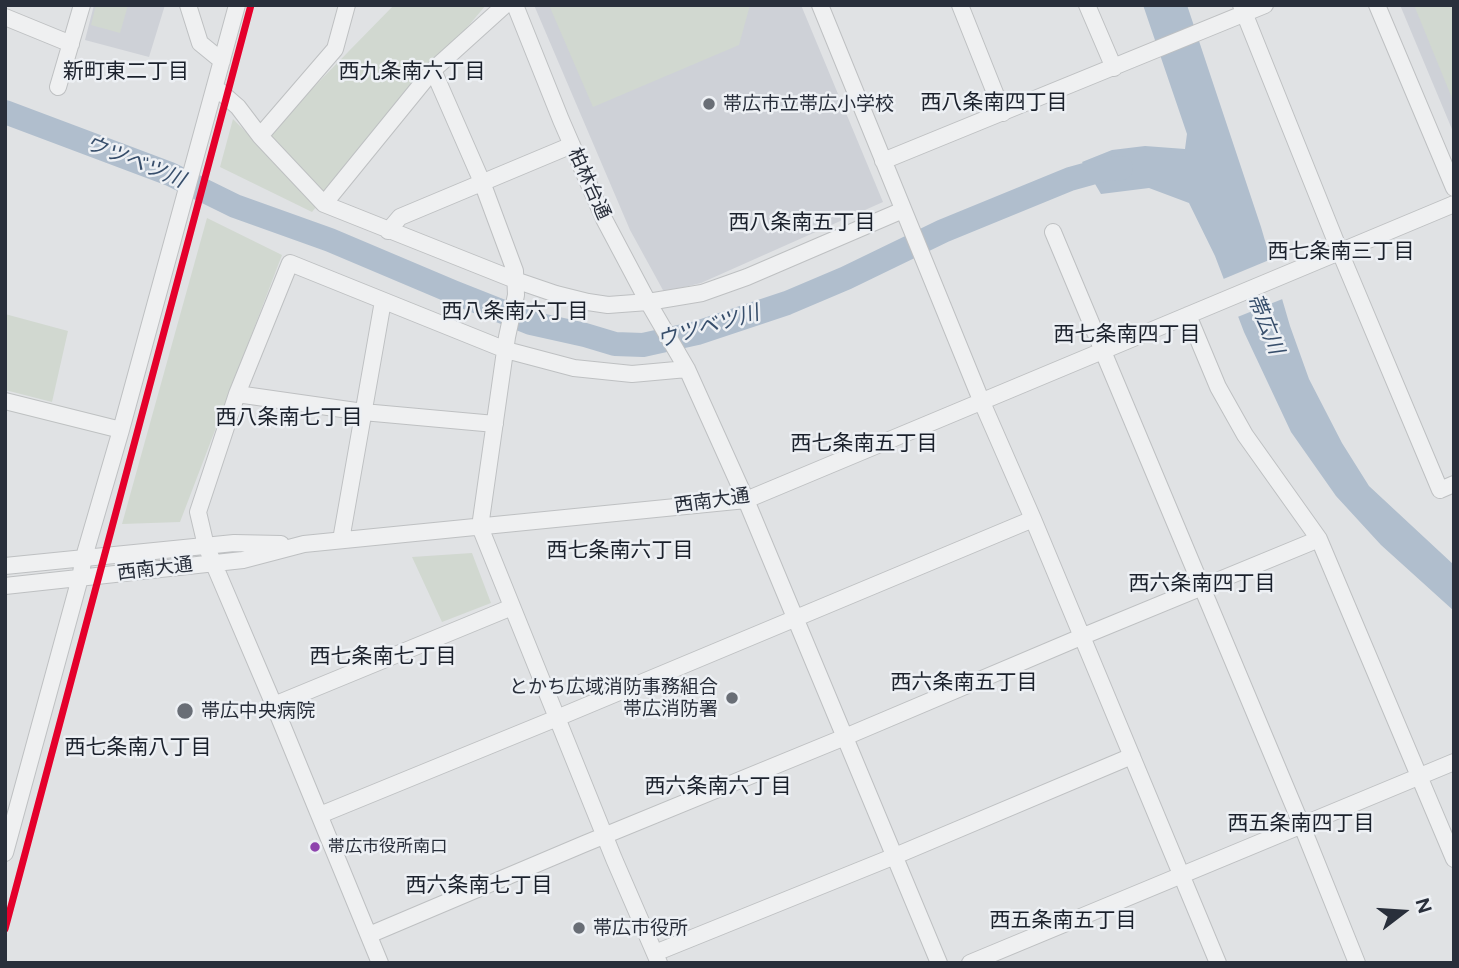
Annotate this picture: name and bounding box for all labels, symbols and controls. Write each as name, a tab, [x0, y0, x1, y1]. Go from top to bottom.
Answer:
district label: 新町東二丁目	[63, 59, 189, 85]
district label: 西九条南六丁目	[339, 59, 485, 85]
district label: 西八条南四丁目	[921, 90, 1067, 116]
place label: 帯広市立帯広小学校	[723, 93, 894, 115]
marker: 帯広市立帯広小学校	[701, 96, 717, 112]
water label: ウツベツ川	[82, 131, 188, 193]
street label: 柏林台通	[563, 145, 615, 223]
district label: 西八条南五丁目	[729, 210, 875, 236]
district label: 西七条南三丁目	[1268, 239, 1414, 265]
water label: 帯広川	[1242, 290, 1288, 358]
district label: 西八条南六丁目	[442, 299, 588, 325]
water label: ウツベツ川	[654, 300, 762, 354]
district label: 西七条南四丁目	[1054, 322, 1200, 348]
district label: 西八条南七丁目	[216, 405, 362, 431]
district label: 西七条南五丁目	[791, 431, 937, 457]
street label: 西南大通	[673, 484, 751, 518]
district label: 西七条南六丁目	[547, 538, 693, 564]
street label: 西南大通	[116, 553, 194, 585]
district label: 西六条南四丁目	[1129, 571, 1275, 597]
district label: 西七条南七丁目	[310, 644, 456, 670]
district label: 西六条南五丁目	[891, 670, 1037, 696]
place label: とかち広域消防事務組合 帯広消防署	[509, 676, 718, 720]
marker: とかち広域消防事務組合 帯広消防署	[724, 690, 740, 706]
place label: 帯広中央病院	[201, 700, 315, 722]
marker: 帯広中央病院	[175, 701, 195, 721]
district label: 西七条南八丁目	[65, 735, 211, 761]
district label: 西六条南六丁目	[645, 774, 791, 800]
district label: 西五条南四丁目	[1228, 811, 1374, 837]
place label: 帯広市役所南口	[328, 837, 447, 857]
marker: 帯広市役所南口	[308, 840, 322, 854]
district label: 西六条南七丁目	[406, 873, 552, 899]
north arrow	[1368, 877, 1438, 947]
text: N	[1410, 895, 1437, 916]
district label: 西五条南五丁目	[990, 908, 1136, 934]
place label: 帯広市役所	[593, 917, 688, 939]
marker: 帯広市役所	[571, 920, 587, 936]

